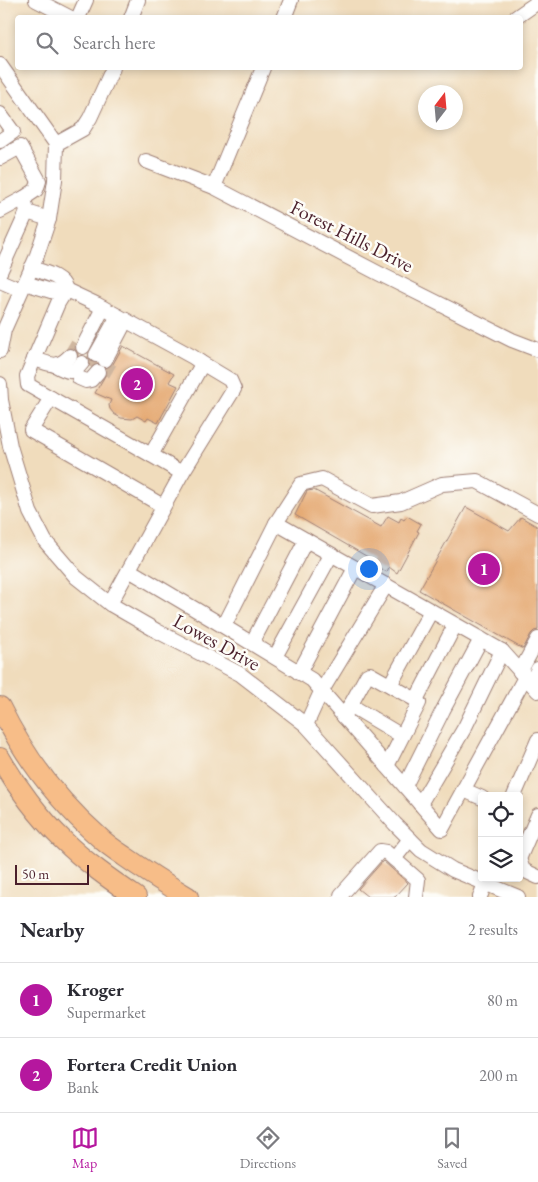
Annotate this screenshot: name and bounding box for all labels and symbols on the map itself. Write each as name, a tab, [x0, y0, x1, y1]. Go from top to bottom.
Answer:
north arrow	[418, 85, 463, 130]
street label: Forest Hills Drive	[286, 194, 418, 278]
pin: 2	[121, 365, 153, 403]
pin: 1	[468, 550, 500, 588]
your location	[356, 556, 382, 582]
street label: Lowes Drive	[169, 607, 265, 677]
scale bar	[15, 862, 89, 885]

